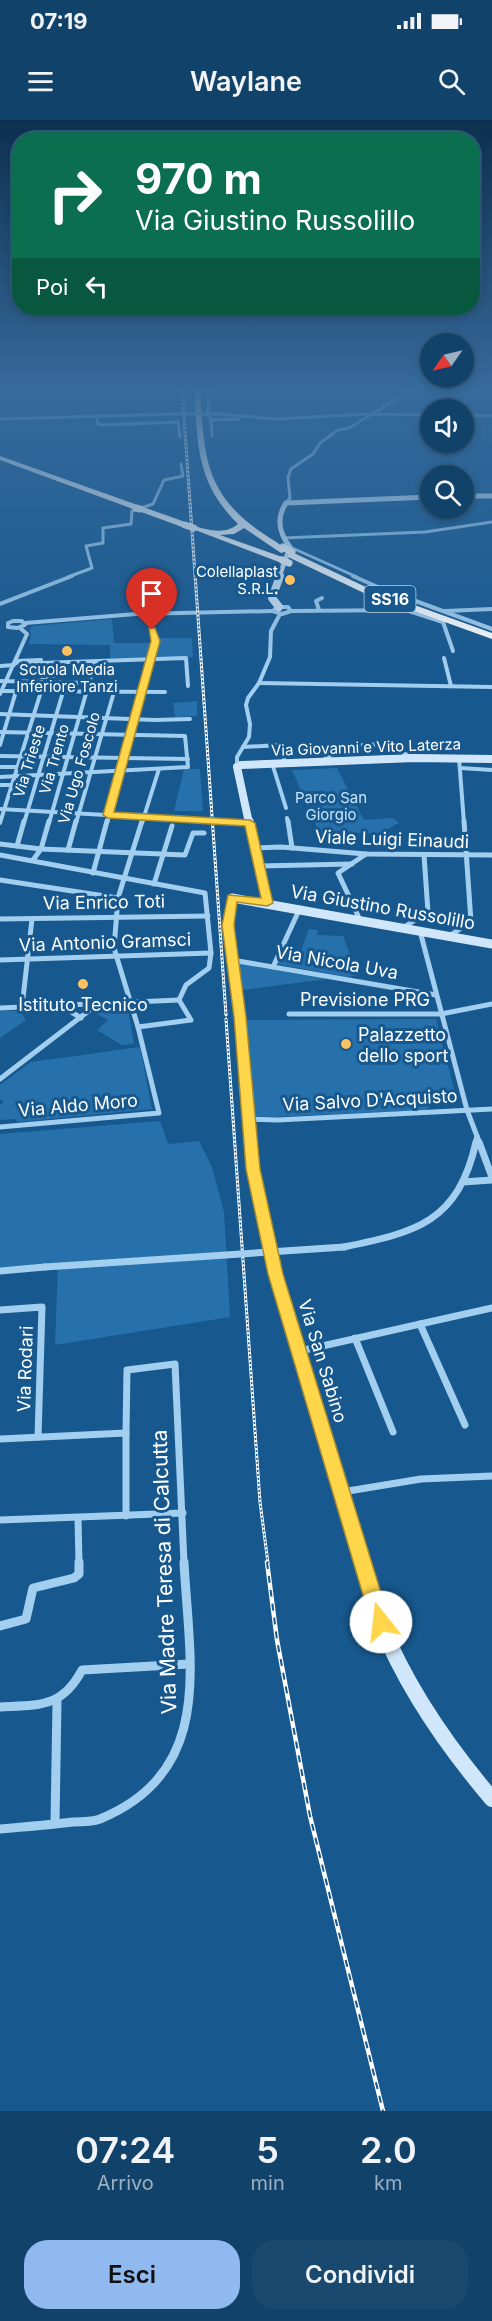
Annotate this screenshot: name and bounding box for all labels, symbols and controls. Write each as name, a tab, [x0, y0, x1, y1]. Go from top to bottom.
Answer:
text: 07:19	[30, 8, 88, 34]
icon: menu	[24, 65, 57, 98]
text: Waylane	[190, 65, 302, 98]
icon: search	[435, 65, 468, 98]
text: 970 m	[135, 153, 262, 204]
icon: right	[36, 156, 114, 234]
text: Via Giustino Russolillo	[135, 204, 415, 237]
icon: left	[80, 270, 113, 303]
text: Poi	[36, 274, 68, 300]
north arrow	[420, 333, 474, 387]
map controls	[420, 333, 474, 519]
button: sound	[420, 399, 474, 453]
button: search	[420, 465, 474, 519]
place label: Colellaplast S.R.L.	[196, 562, 278, 598]
pin	[126, 568, 177, 630]
marker: Colellaplast S.R.L.	[283, 573, 297, 587]
icon: arrive	[135, 577, 168, 610]
road number: SS16	[364, 586, 416, 612]
marker: Scuola Media Inferiore Tanzi	[60, 644, 74, 658]
place label: Scuola Media Inferiore Tanzi	[16, 660, 118, 696]
street label: Via Ugo Foscolo	[54, 710, 104, 826]
street label: Via Trieste	[9, 722, 49, 800]
street label: Via Trento	[35, 722, 73, 796]
street label: Via Giovanni e Vito Laterza	[271, 734, 461, 760]
park label: Parco San Giorgio	[295, 788, 367, 824]
street label: Viale Luigi Einaudi	[314, 826, 470, 852]
street label: Via Giustino Russolillo	[289, 880, 477, 934]
street label: Via Enrico Toti	[43, 890, 165, 914]
street label: Via Antonio Gramsci	[18, 928, 192, 956]
street label: Via Nicola Uva	[274, 941, 400, 983]
marker: Istituto Tecnico	[76, 977, 90, 991]
street label: Previsione PRG	[300, 989, 430, 1010]
place label: Istituto Tecnico	[18, 994, 148, 1015]
place label: Palazzetto dello sport	[358, 1024, 448, 1066]
marker: Palazzetto dello sport	[339, 1037, 353, 1051]
street label: Via Salvo D'Acquisto	[282, 1085, 458, 1115]
street label: Via Aldo Moro	[17, 1089, 139, 1121]
street label: Via San Sabino	[294, 1297, 352, 1425]
street label: Via Rodari	[13, 1325, 37, 1413]
street label: Via Madre Teresa di Calcutta	[147, 1429, 181, 1715]
position arrow	[349, 1590, 413, 1654]
text: 07:24	[75, 2128, 175, 2172]
text: 5	[256, 2128, 279, 2172]
text: 2.0	[360, 2128, 417, 2172]
text: Arrivo	[97, 2171, 154, 2195]
text: min	[251, 2171, 285, 2195]
text: km	[374, 2171, 403, 2195]
button: Esci	[24, 2240, 240, 2309]
button: Condividi	[252, 2240, 468, 2309]

